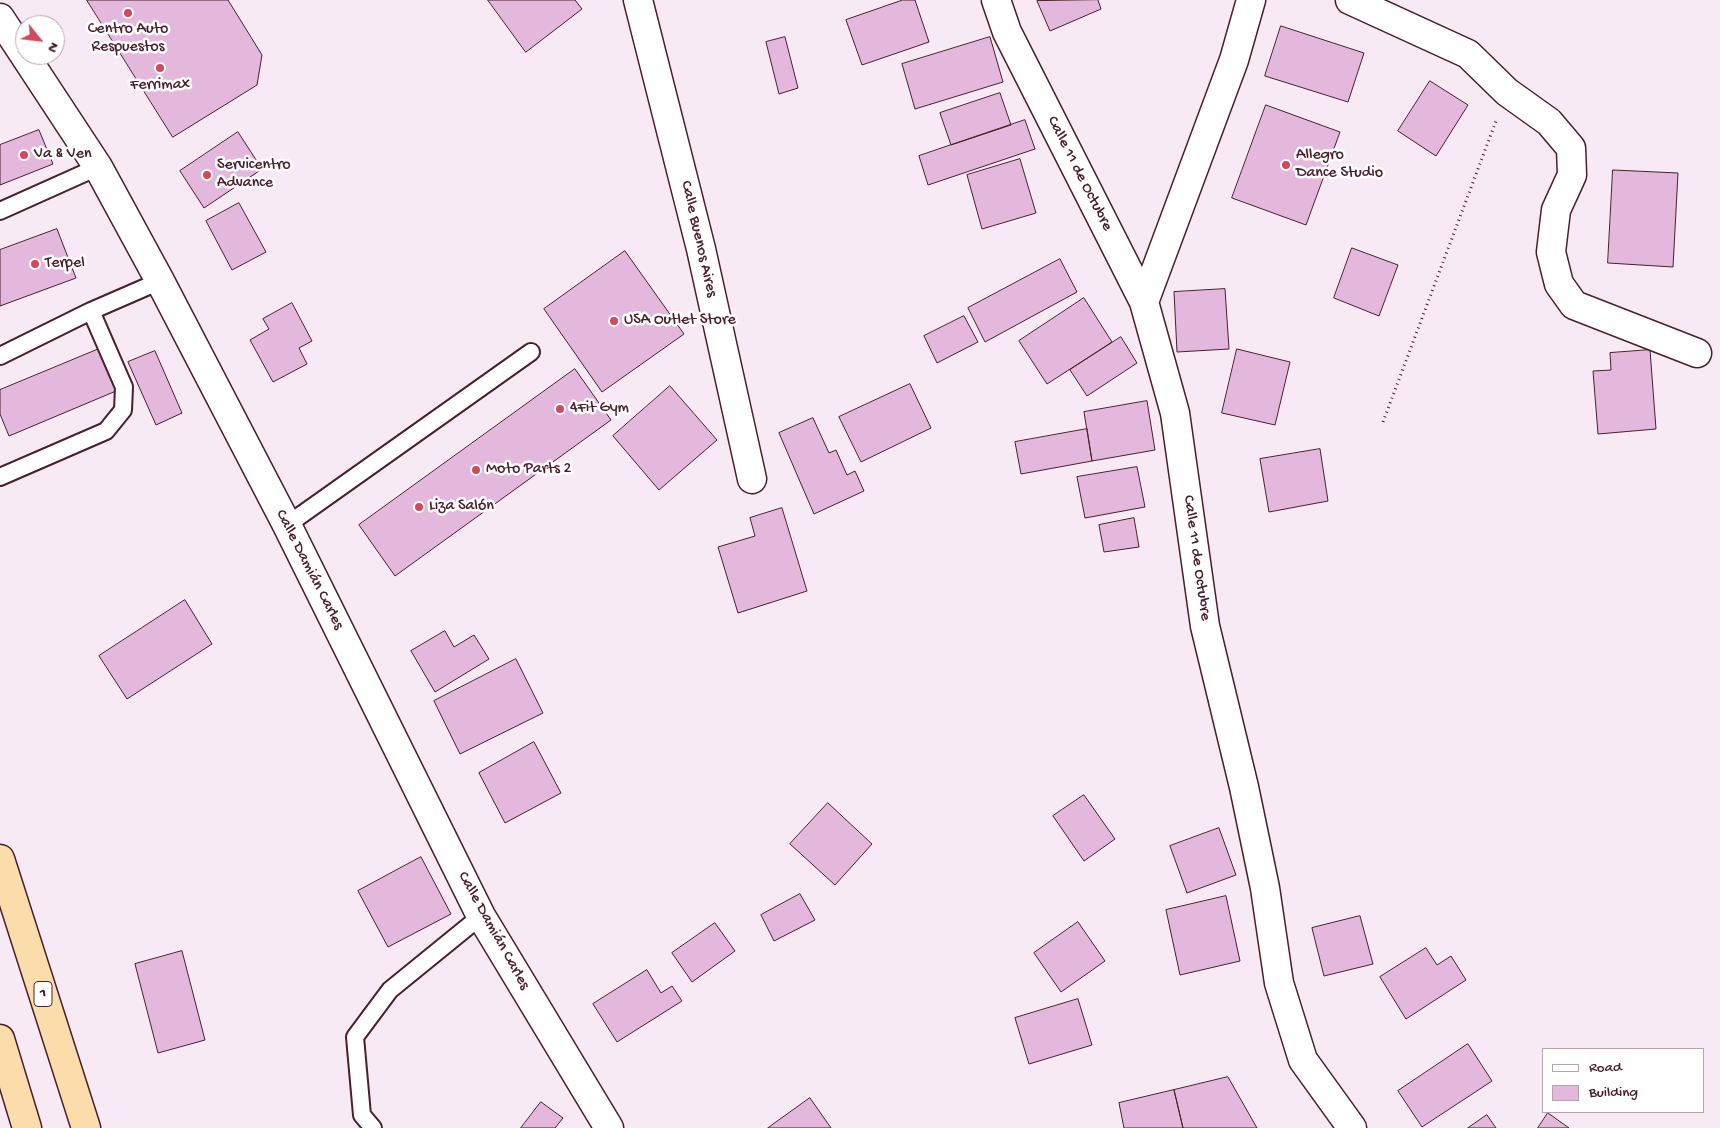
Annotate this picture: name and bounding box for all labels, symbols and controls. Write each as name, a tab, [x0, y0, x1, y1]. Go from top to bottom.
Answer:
marker: Centro Auto Respuestos	[122, 7, 134, 19]
north arrow	[15, 15, 65, 65]
place label: Centro Auto Respuestos	[88, 20, 168, 58]
text: N	[43, 39, 62, 55]
marker: Ferrimax	[154, 62, 166, 74]
place label: Ferrimax	[130, 76, 190, 96]
street label: Calle 11 de Octubre	[1042, 113, 1116, 235]
place label: Va & Ven	[34, 145, 91, 165]
place label: Allegro Dance Studio	[1296, 146, 1383, 184]
marker: Va & Ven	[18, 149, 30, 161]
place label: Servicentro Advance	[217, 156, 291, 194]
marker: Allegro Dance Studio	[1280, 159, 1292, 171]
marker: Servicentro Advance	[201, 169, 213, 181]
street label: Calle Buenos Aires	[675, 179, 721, 299]
place label: Terpel	[45, 254, 85, 274]
marker: Terpel	[29, 258, 41, 270]
place label: USA Outlet Store	[624, 311, 736, 331]
marker: USA Outlet Store	[608, 315, 620, 327]
place label: 4Fit Gym	[570, 399, 629, 419]
marker: 4Fit Gym	[554, 403, 566, 415]
place label: Moto Parts 2	[486, 460, 571, 480]
marker: Moto Parts 2	[470, 464, 482, 476]
street label: Calle 11 de Octubre	[1178, 494, 1214, 622]
place label: Liza Salón	[429, 497, 494, 517]
marker: Liza Salón	[413, 501, 425, 513]
street label: Calle Damián Carles	[270, 507, 348, 633]
street label: Calle Damián Carles	[453, 869, 533, 993]
road number: 1	[34, 982, 52, 1006]
legend	[1542, 1048, 1705, 1113]
text: Road	[1589, 1059, 1622, 1077]
text: Building	[1589, 1084, 1638, 1102]

